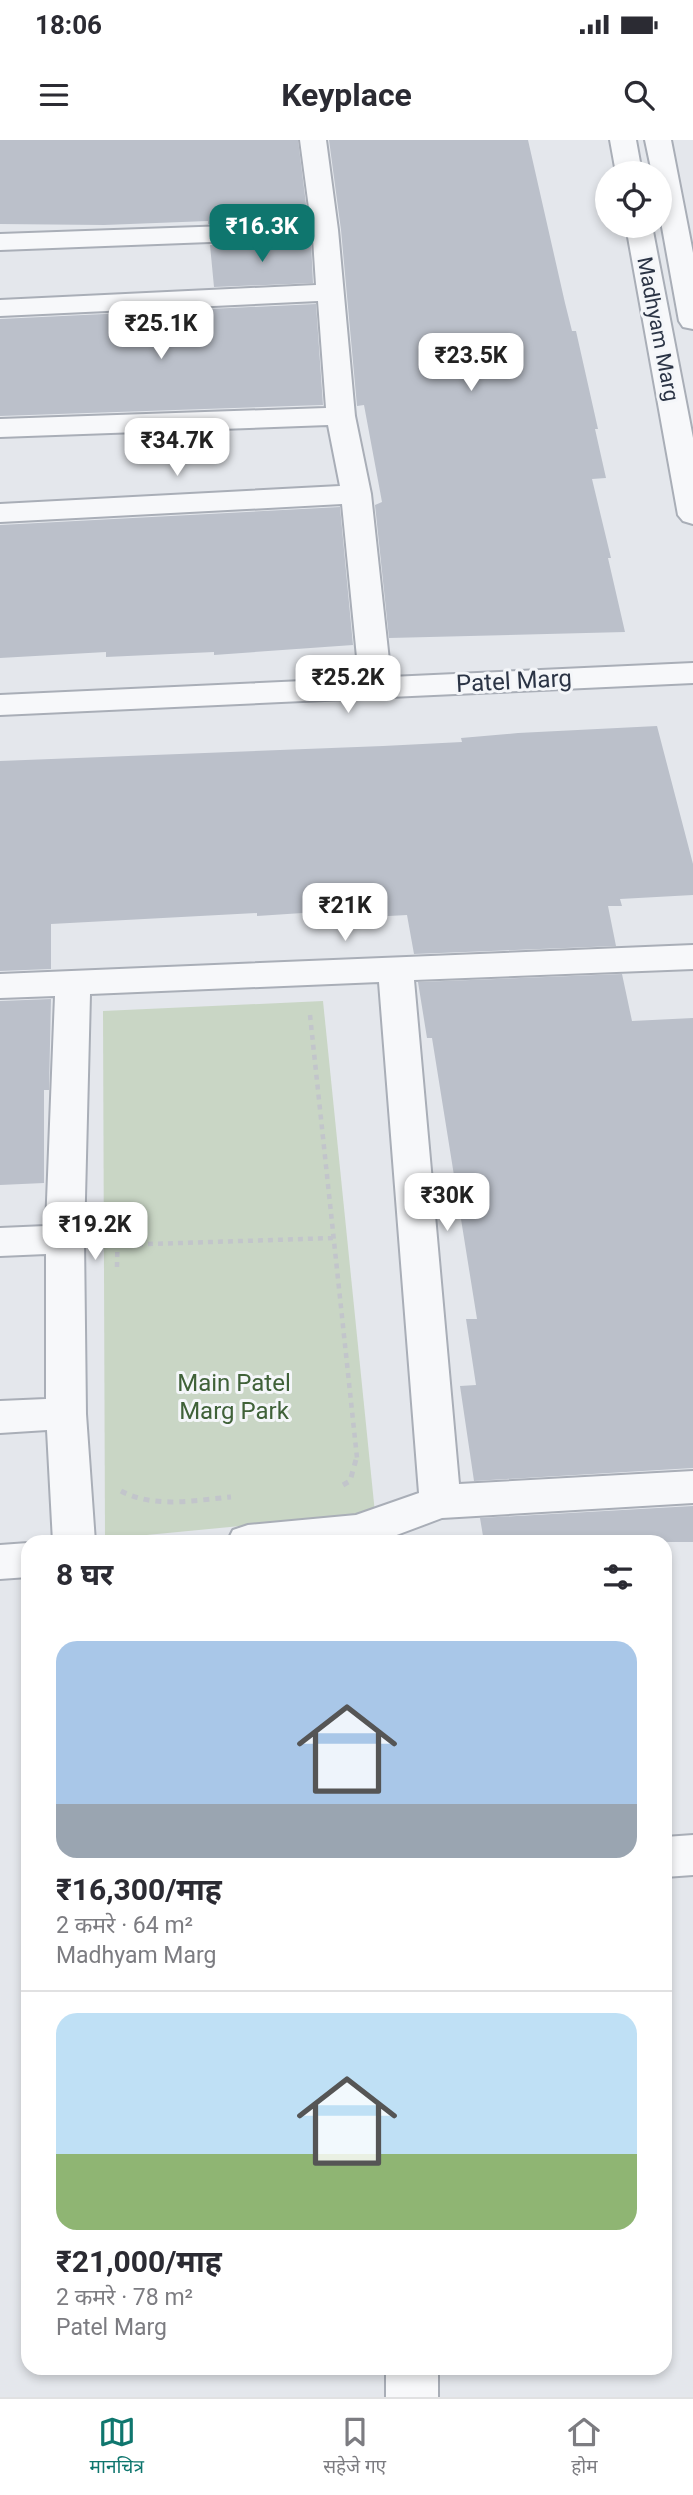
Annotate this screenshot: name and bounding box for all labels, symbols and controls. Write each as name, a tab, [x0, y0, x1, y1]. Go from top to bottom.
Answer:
text: 18:06	[35, 10, 102, 40]
icon: menu	[35, 76, 73, 114]
text: Keyplace	[281, 76, 412, 114]
icon: search	[620, 76, 658, 114]
map controls	[595, 161, 672, 238]
button: locate	[595, 161, 672, 238]
pin: ₹16.3K	[205, 204, 319, 264]
text: ₹16.3K	[226, 213, 298, 240]
street label: Madhyam Marg	[632, 255, 684, 403]
pin: ₹25.1K	[104, 302, 218, 361]
text: ₹25.1K	[125, 310, 197, 337]
pin: ₹23.5K	[414, 334, 528, 393]
text: ₹23.5K	[435, 342, 507, 369]
pin: ₹34.7K	[120, 418, 234, 478]
text: ₹34.7K	[141, 427, 213, 454]
pin: ₹25.2K	[291, 656, 405, 715]
text: ₹25.2K	[312, 664, 384, 691]
street label: Patel Marg	[455, 664, 573, 698]
pin: ₹21K	[304, 884, 386, 943]
text: ₹21K	[318, 892, 372, 919]
pin: ₹30K	[406, 1174, 488, 1233]
text: ₹30K	[420, 1182, 474, 1209]
pin: ₹19.2K	[38, 1202, 152, 1262]
text: ₹19.2K	[59, 1211, 131, 1238]
park label: Main Patel Marg Park	[177, 1369, 291, 1425]
text: 8 घर	[56, 1557, 113, 1592]
icon: filters	[599, 1558, 637, 1596]
icon: home	[284, 1686, 410, 1812]
text: ₹16,300/माह	[56, 1872, 222, 1907]
text: 2 कमरे · 64 m²	[56, 1912, 193, 1939]
text: Madhyam Marg	[56, 1942, 216, 1969]
icon: home	[284, 2058, 410, 2184]
text: ₹21,000/माह	[56, 2244, 222, 2279]
text: 2 कमरे · 78 m²	[56, 2284, 193, 2311]
text: Patel Marg	[56, 2314, 167, 2341]
tab: मानचित्र	[90, 2413, 144, 2481]
tab: सहेजे गए	[323, 2413, 386, 2481]
tab: होम	[565, 2413, 603, 2481]

